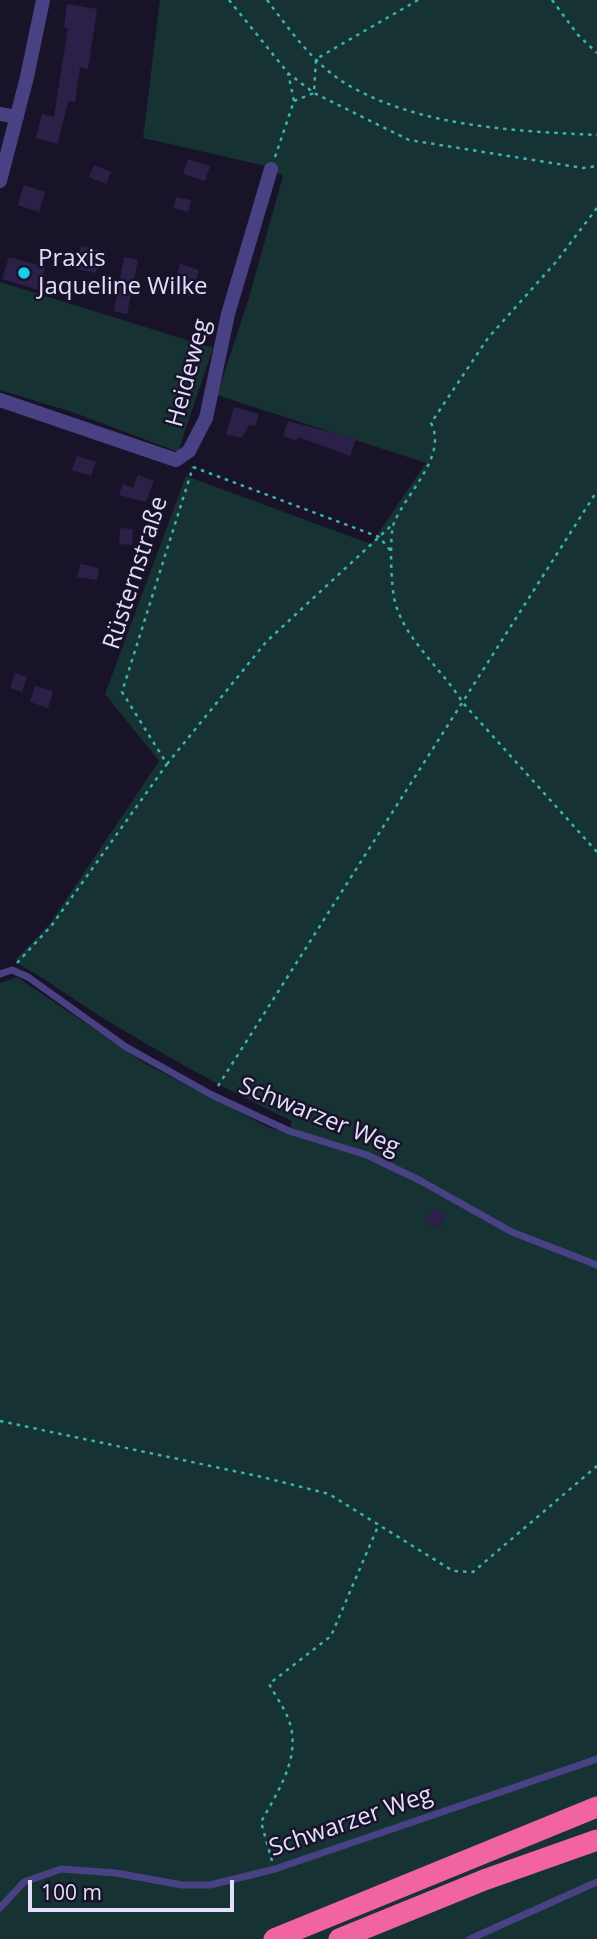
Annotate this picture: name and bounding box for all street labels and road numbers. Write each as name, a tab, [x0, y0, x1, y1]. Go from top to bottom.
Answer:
street label: Heideweg	[161, 316, 217, 430]
street label: Rüsternstraße	[98, 493, 174, 653]
street label: Schwarzer Weg	[235, 1072, 403, 1162]
street label: Schwarzer Weg	[266, 1781, 436, 1863]

